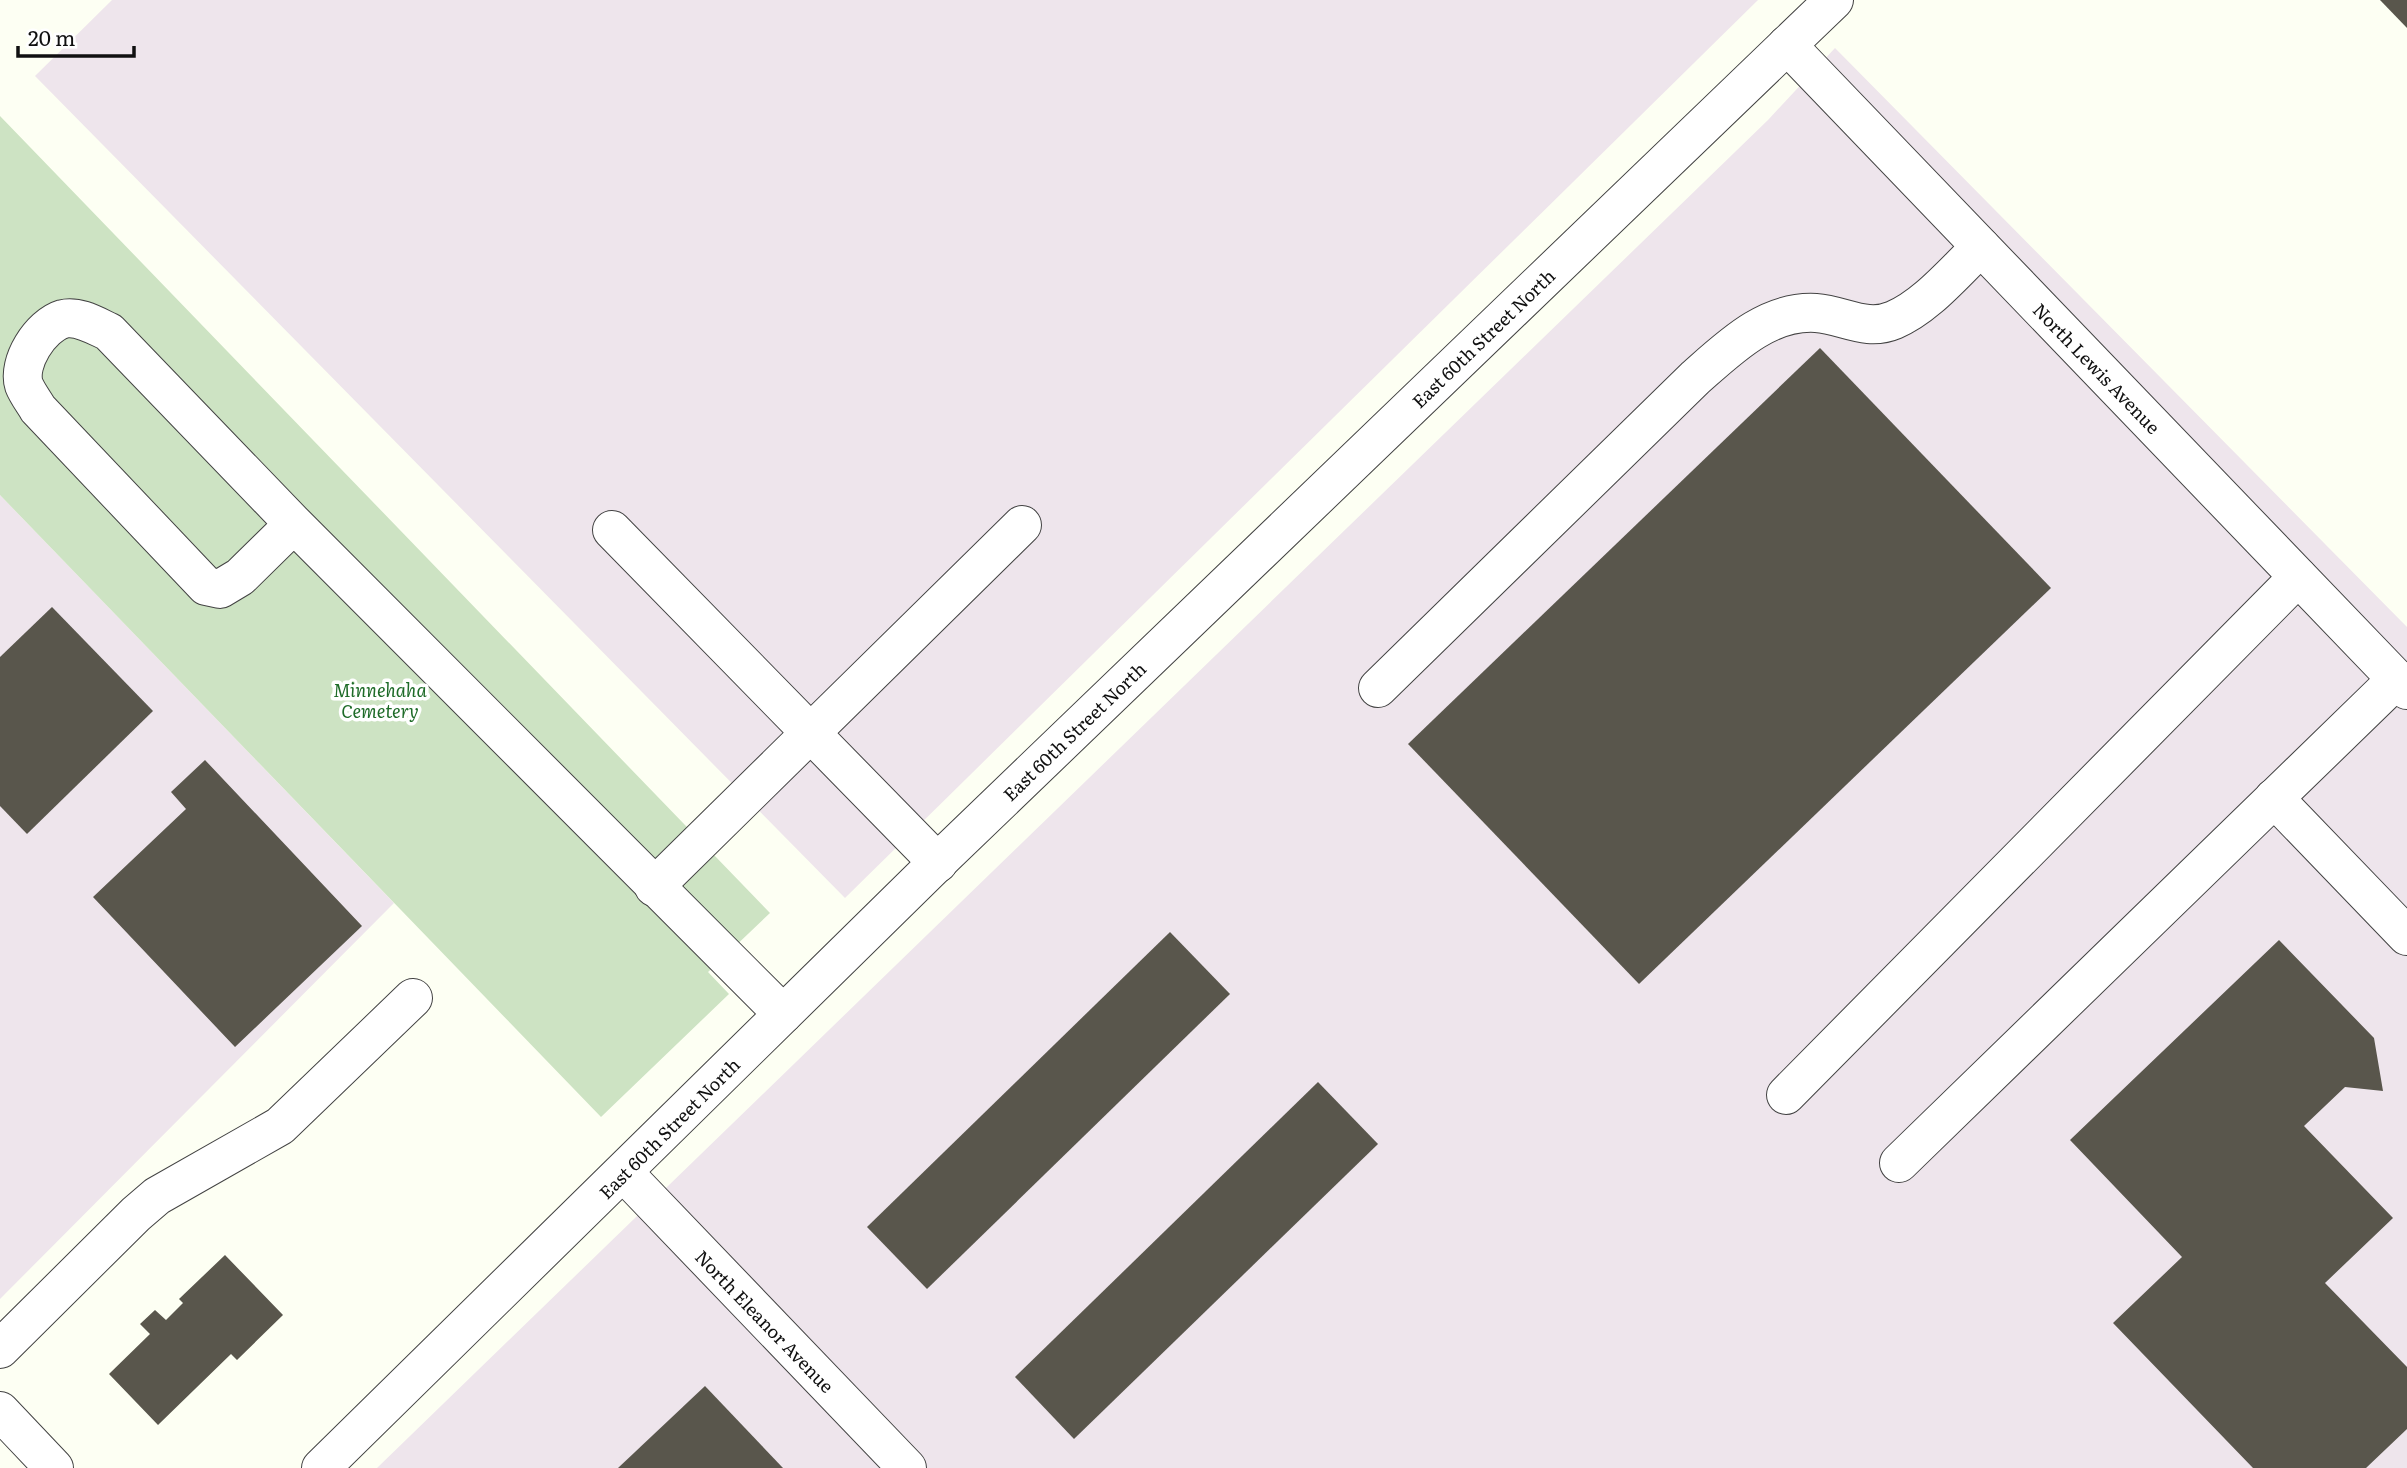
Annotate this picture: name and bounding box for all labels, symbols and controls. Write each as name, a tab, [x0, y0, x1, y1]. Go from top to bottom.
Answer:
scale bar	[18, 14, 133, 58]
text: 20 m	[28, 21, 75, 52]
street label: East 60th Street North	[1405, 262, 1561, 414]
street label: North Lewis Avenue	[2027, 296, 2167, 440]
street label: East 60th Street North	[996, 655, 1152, 807]
park label: Minnehaha Cemetery	[333, 676, 427, 724]
street label: East 60th Street North	[592, 1051, 746, 1205]
street label: North Eleanor Avenue	[690, 1244, 840, 1398]

